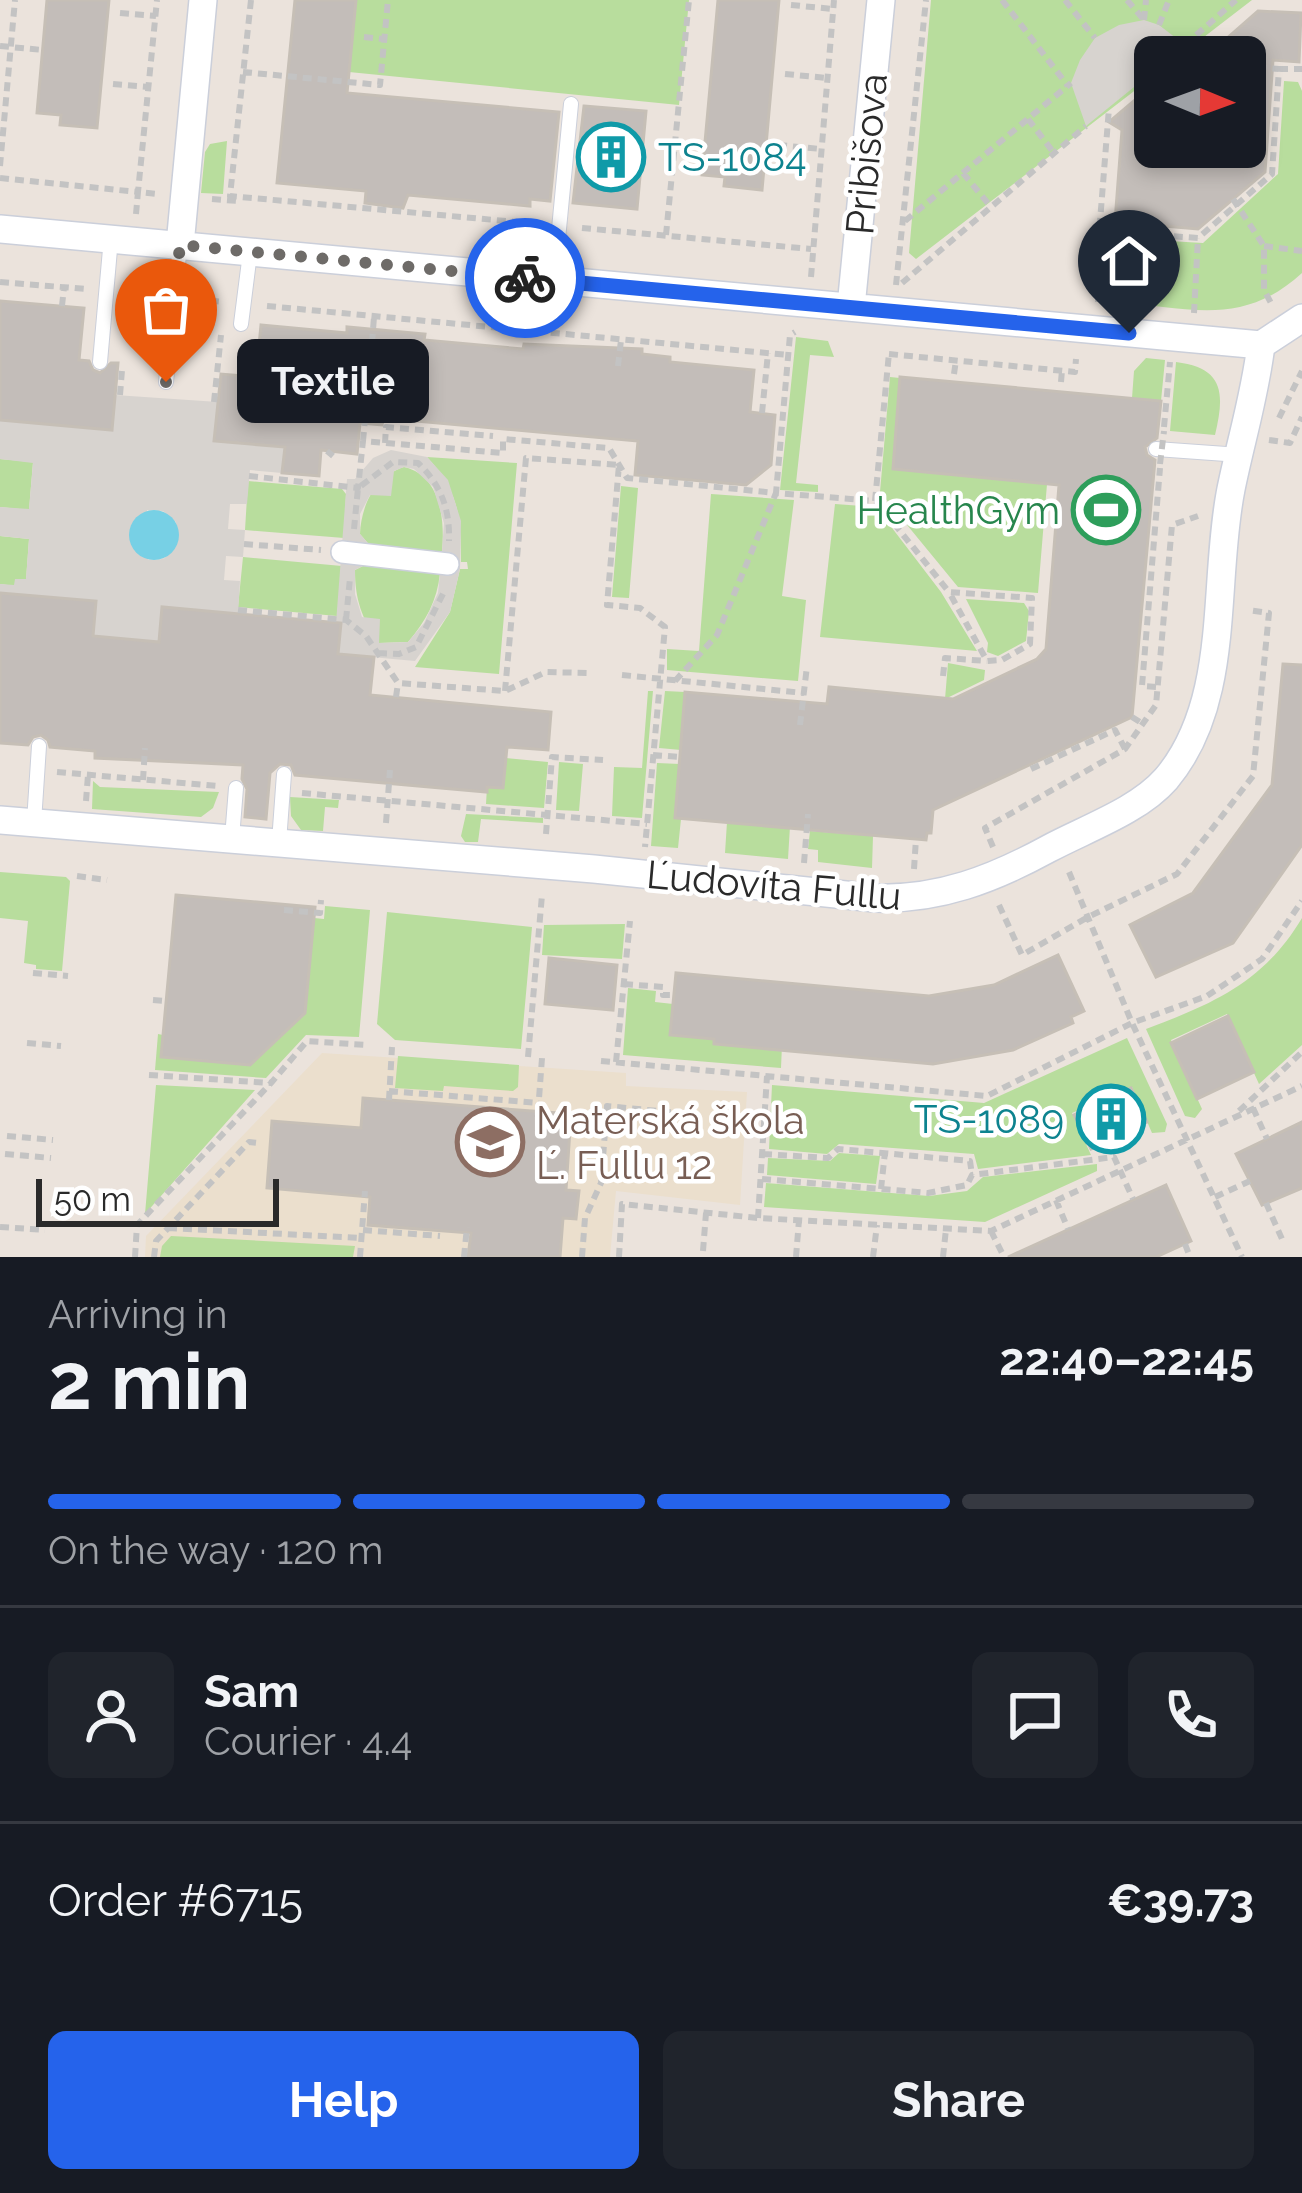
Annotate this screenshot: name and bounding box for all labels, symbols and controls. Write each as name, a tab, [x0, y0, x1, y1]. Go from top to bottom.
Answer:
north arrow	[1134, 36, 1266, 168]
map controls	[1134, 36, 1266, 168]
street label: Pribišova	[836, 71, 896, 237]
building icon: TS-1084	[576, 122, 646, 192]
place label: TS-1084	[658, 134, 807, 180]
pin	[1078, 210, 1180, 333]
courier	[465, 218, 585, 338]
icon: home	[1096, 228, 1162, 294]
icon: bike	[492, 245, 558, 311]
pin	[115, 259, 217, 382]
icon: bag	[133, 277, 199, 343]
callout: Textile	[238, 340, 430, 424]
text: Textile	[271, 358, 395, 404]
sports icon: HealthGym	[1071, 475, 1141, 545]
place label: HealthGym	[857, 487, 1060, 533]
street label: Ľudovíta Fullu	[645, 851, 903, 919]
building icon: TS-1089	[1076, 1084, 1146, 1154]
place label: TS-1089	[914, 1096, 1064, 1142]
place label: Materská škola Ľ. Fullu 12	[536, 1097, 805, 1188]
school or university icon: Materská škola Ľ. Fullu 12	[455, 1107, 525, 1177]
scale bar	[36, 1173, 279, 1226]
text: 50 m	[54, 1180, 131, 1219]
text: Arriving in	[48, 1291, 228, 1337]
text: 22:40–22:45	[999, 1333, 1254, 1386]
text: 2 min	[48, 1336, 250, 1427]
text: On the way · 120 m	[48, 1527, 383, 1573]
button: person	[48, 1652, 174, 1778]
button: chat	[972, 1652, 1098, 1778]
button: phone	[1128, 1652, 1254, 1778]
text: Sam	[204, 1665, 299, 1718]
text: Courier · 4.4	[204, 1718, 412, 1764]
text: Order #6715	[48, 1874, 303, 1927]
text: €39.73	[1107, 1874, 1254, 1927]
button: Help	[48, 2031, 639, 2169]
button: Share	[663, 2031, 1254, 2169]

